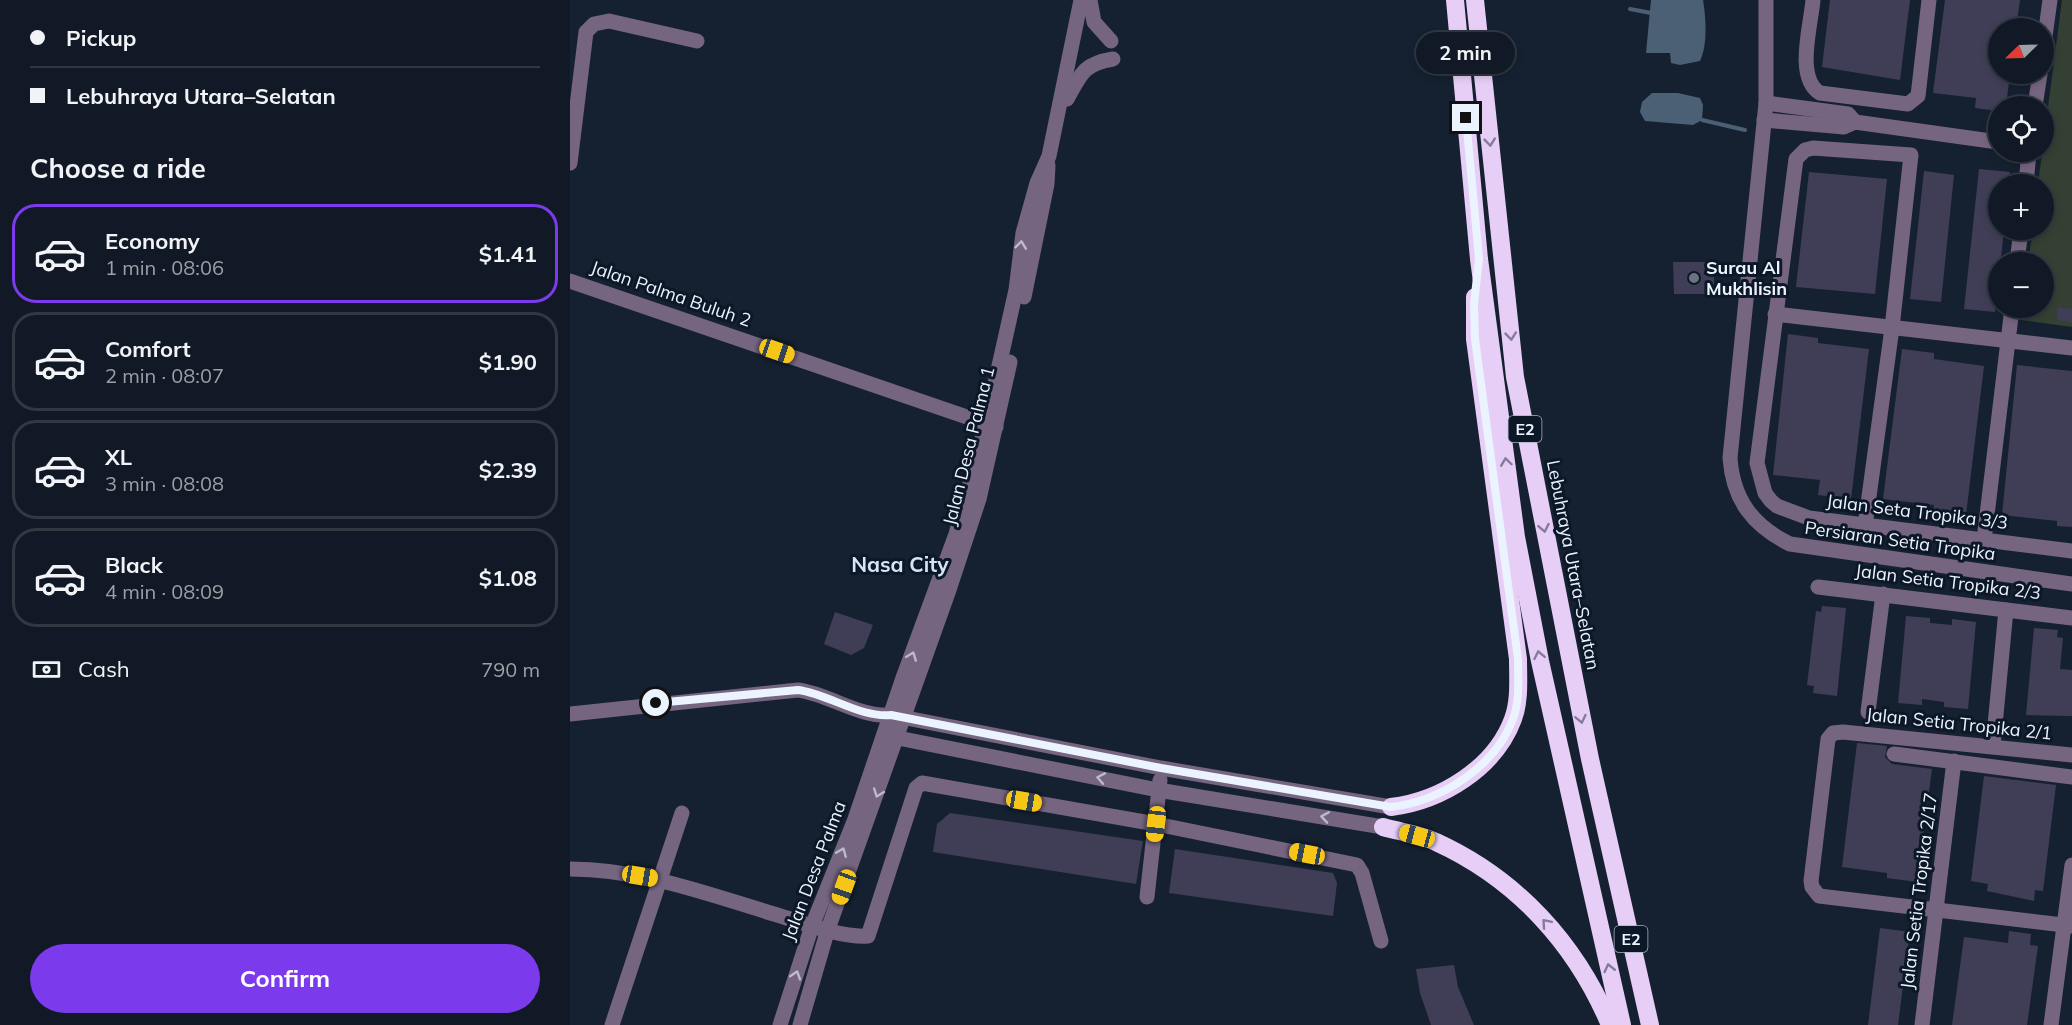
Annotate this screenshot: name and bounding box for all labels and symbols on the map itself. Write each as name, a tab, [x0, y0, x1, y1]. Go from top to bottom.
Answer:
north arrow	[1988, 18, 2054, 84]
callout: 2 min	[1416, 31, 1516, 73]
route end	[1452, 104, 1479, 131]
one-way arrow	[1483, 137, 1495, 146]
one-way arrow	[1015, 241, 1027, 250]
street label: Jalan Palma Buluh 2	[588, 255, 754, 332]
place label: Surau Al Mukhlisin	[1706, 256, 1787, 300]
marker: Surau Al Mukhlisin	[1687, 271, 1701, 285]
one-way arrow	[1504, 331, 1516, 340]
car	[757, 337, 797, 365]
street label: Jalan Desa Palma 1	[938, 364, 999, 528]
road number: E2	[1508, 416, 1542, 442]
one-way arrow	[1501, 458, 1513, 467]
street label: Lebuhraya Utara–Selatan	[1542, 458, 1605, 672]
street label: Jalan Seta Tropika 3/3	[1825, 489, 2009, 534]
street label: Persiaran Setia Tropika	[1803, 516, 1997, 565]
one-way arrow	[1537, 522, 1550, 532]
district label: Nasa City	[851, 551, 949, 577]
street label: Jalan Setia Tropika 2/3	[1854, 559, 2042, 604]
one-way arrow	[1533, 650, 1546, 660]
one-way arrow	[904, 651, 917, 661]
route start	[642, 689, 669, 716]
street label: Jalan Setia Tropika 2/1	[1865, 702, 2053, 745]
one-way arrow	[1574, 714, 1587, 724]
one-way arrow	[1096, 772, 1106, 785]
one-way arrow	[872, 787, 885, 797]
car	[1005, 789, 1043, 813]
street label: Jalan Setia Tropika 2/17	[1895, 791, 1942, 990]
street label: Jalan Desa Palma	[776, 798, 851, 944]
car	[1145, 805, 1167, 843]
one-way arrow	[1321, 812, 1330, 824]
car	[1397, 823, 1437, 849]
car	[1288, 842, 1326, 866]
one-way arrow	[835, 848, 847, 859]
car	[621, 864, 659, 888]
car	[829, 867, 859, 907]
one-way arrow	[1542, 919, 1553, 930]
road number: E2	[1614, 926, 1648, 952]
one-way arrow	[1603, 963, 1616, 973]
one-way arrow	[788, 970, 801, 981]

